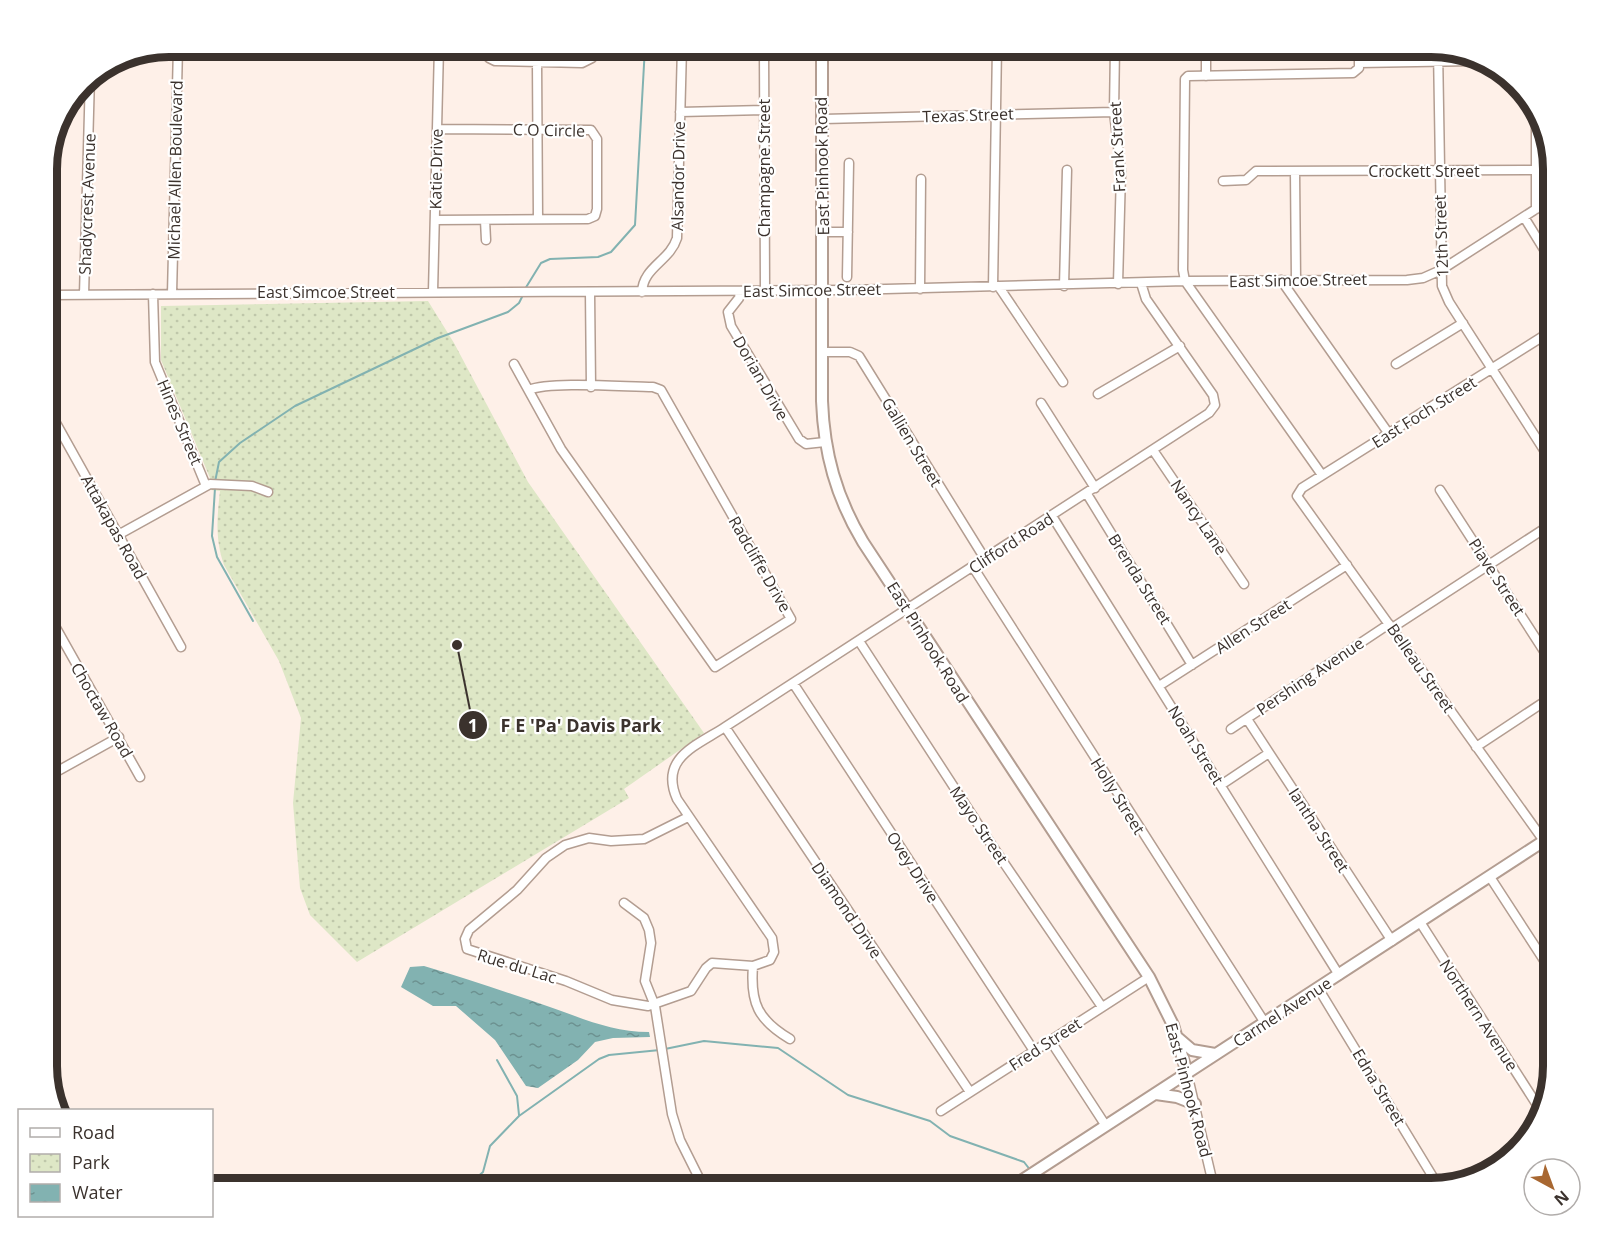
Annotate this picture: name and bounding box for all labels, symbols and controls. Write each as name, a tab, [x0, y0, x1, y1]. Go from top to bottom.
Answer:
street label: Michael Allen Boulevard	[162, 80, 188, 260]
street label: East Pinhook Road	[810, 97, 834, 235]
street label: Champagne Street	[753, 98, 775, 237]
street label: Frank Street	[1104, 101, 1130, 193]
street label: Texas Street	[922, 102, 1014, 128]
street label: C O Circle	[513, 118, 585, 142]
street label: Alsandor Drive	[666, 121, 690, 231]
street label: Katie Drive	[424, 128, 448, 210]
street label: Shadycrest Avenue	[74, 133, 100, 275]
street label: Crockett Street	[1368, 160, 1480, 182]
street label: 12th Street	[1429, 194, 1453, 278]
street label: East Simcoe Street	[1229, 268, 1367, 292]
street label: East Simcoe Street	[743, 278, 881, 302]
street label: East Simcoe Street	[257, 281, 395, 303]
street label: Dorian Drive	[728, 332, 794, 424]
street label: East Foch Street	[1368, 371, 1481, 453]
street label: Hines Street	[152, 376, 208, 468]
street label: Gallien Street	[877, 393, 947, 491]
street label: Attakapas Road	[76, 471, 152, 583]
street label: Nancy Lane	[1166, 475, 1232, 559]
street label: Clifford Road	[964, 507, 1058, 579]
street label: Radcliffe Drive	[724, 512, 796, 616]
street label: Brenda Street	[1103, 529, 1177, 629]
street label: Piave Street	[1464, 534, 1530, 620]
street label: East Pinhook Road	[882, 577, 974, 707]
street label: Allen Street	[1211, 593, 1295, 659]
street label: Belleau Street	[1382, 619, 1460, 717]
street label: Pershing Avenue	[1252, 632, 1368, 720]
street label: Choctaw Road	[66, 658, 138, 762]
street label: Noah Street	[1163, 701, 1229, 789]
callout: F E 'Pa' Davis Park	[458, 707, 673, 743]
text: 1	[468, 713, 478, 737]
text: F E 'Pa' Davis Park	[501, 713, 662, 737]
street label: Holly Street	[1086, 754, 1150, 839]
street label: Mayo Street	[945, 782, 1013, 869]
street label: Iantha Street	[1284, 784, 1355, 877]
street label: Ovey Drive	[882, 827, 944, 907]
street label: Diamond Drive	[807, 857, 887, 963]
street label: Rue du Lac	[475, 944, 559, 989]
street label: Northern Avenue	[1435, 955, 1523, 1075]
street label: Carmel Avenue	[1229, 972, 1335, 1052]
street label: Fred Street	[1004, 1012, 1086, 1076]
street label: East Pinhook Road	[1160, 1020, 1218, 1160]
street label: Edna Street	[1347, 1044, 1411, 1130]
legend	[18, 1109, 213, 1217]
text: Road	[72, 1120, 115, 1144]
text: Park	[72, 1150, 110, 1174]
north arrow	[1522, 1157, 1582, 1217]
text: Water	[72, 1180, 123, 1204]
text: N	[1550, 1186, 1574, 1211]

